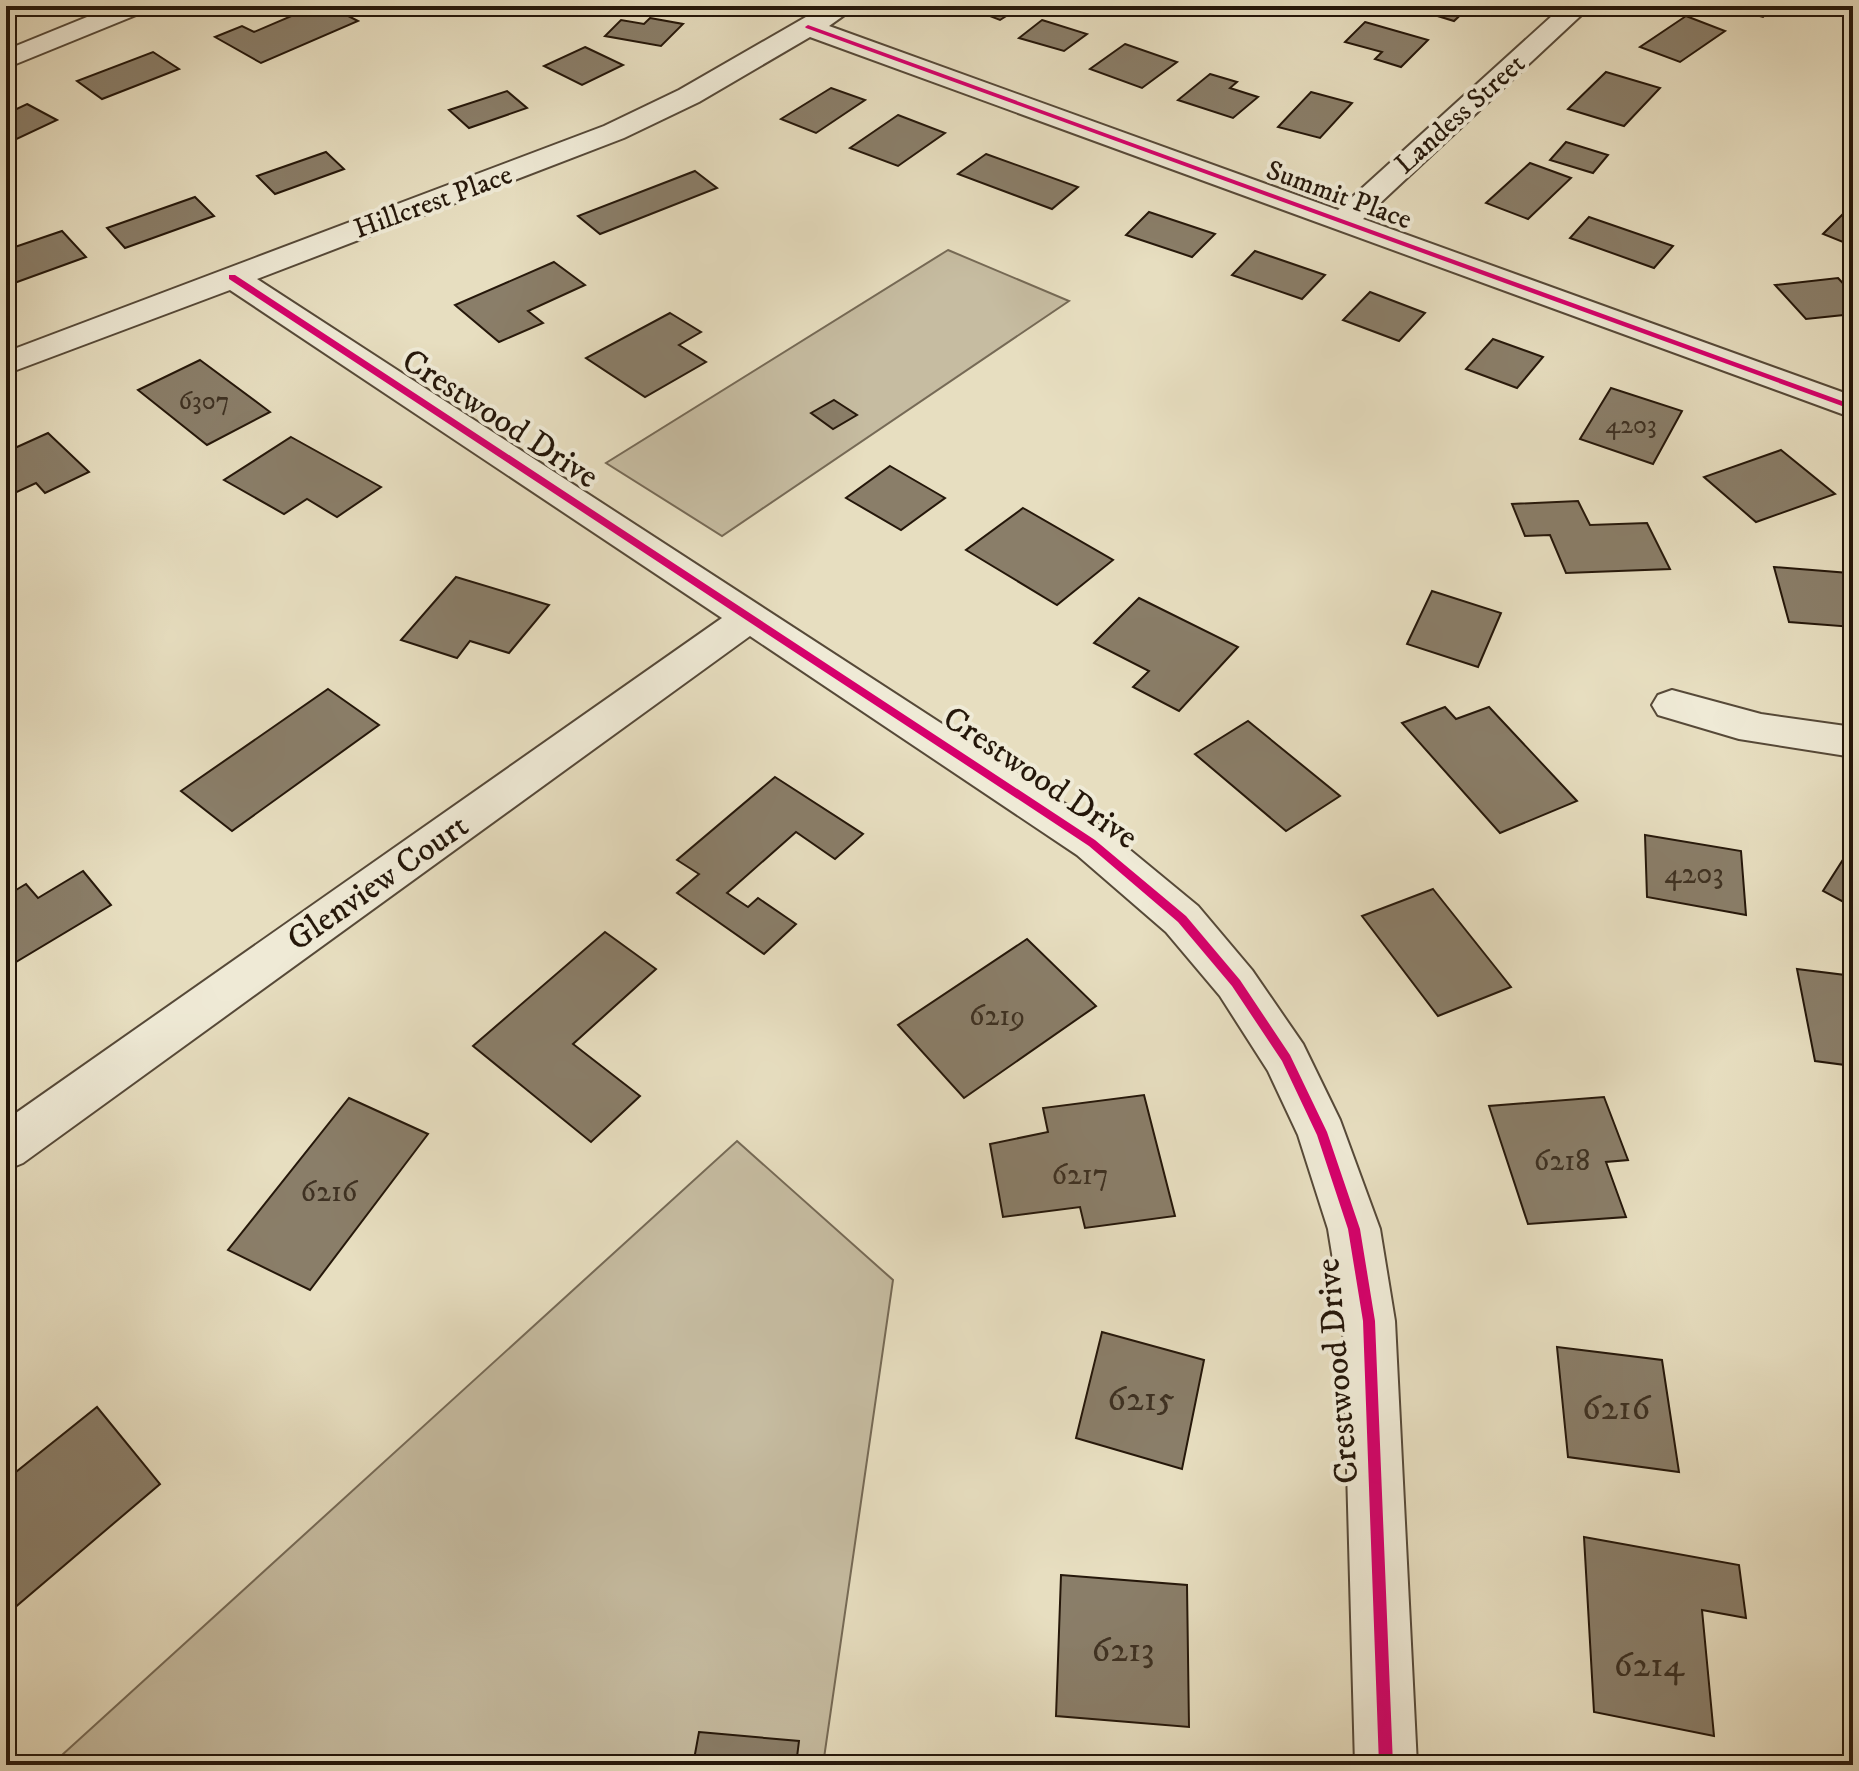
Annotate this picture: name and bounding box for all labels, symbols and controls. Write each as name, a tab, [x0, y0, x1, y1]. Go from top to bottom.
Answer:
street label: Landess Street	[1388, 46, 1532, 182]
street label: Summit Place	[1261, 152, 1417, 238]
street label: Hillcrest Place	[349, 157, 517, 247]
street label: Crestwood Drive	[394, 340, 606, 498]
house number: 6307	[179, 385, 229, 418]
house number: 4203	[1605, 409, 1657, 442]
street label: Crestwood Drive	[935, 697, 1145, 859]
street label: Glenview Court	[279, 805, 477, 961]
house number: 4203	[1664, 856, 1724, 893]
house number: 6219	[969, 998, 1025, 1035]
house number: 6218	[1534, 1143, 1590, 1180]
house number: 6217	[1051, 1157, 1109, 1194]
house number: 6216	[301, 1174, 359, 1211]
street label: Crestwood Drive	[1307, 1257, 1369, 1485]
house number: 6215	[1107, 1377, 1175, 1422]
house number: 6216	[1582, 1386, 1651, 1431]
house number: 6213	[1091, 1628, 1155, 1673]
house number: 6214	[1614, 1643, 1685, 1688]

